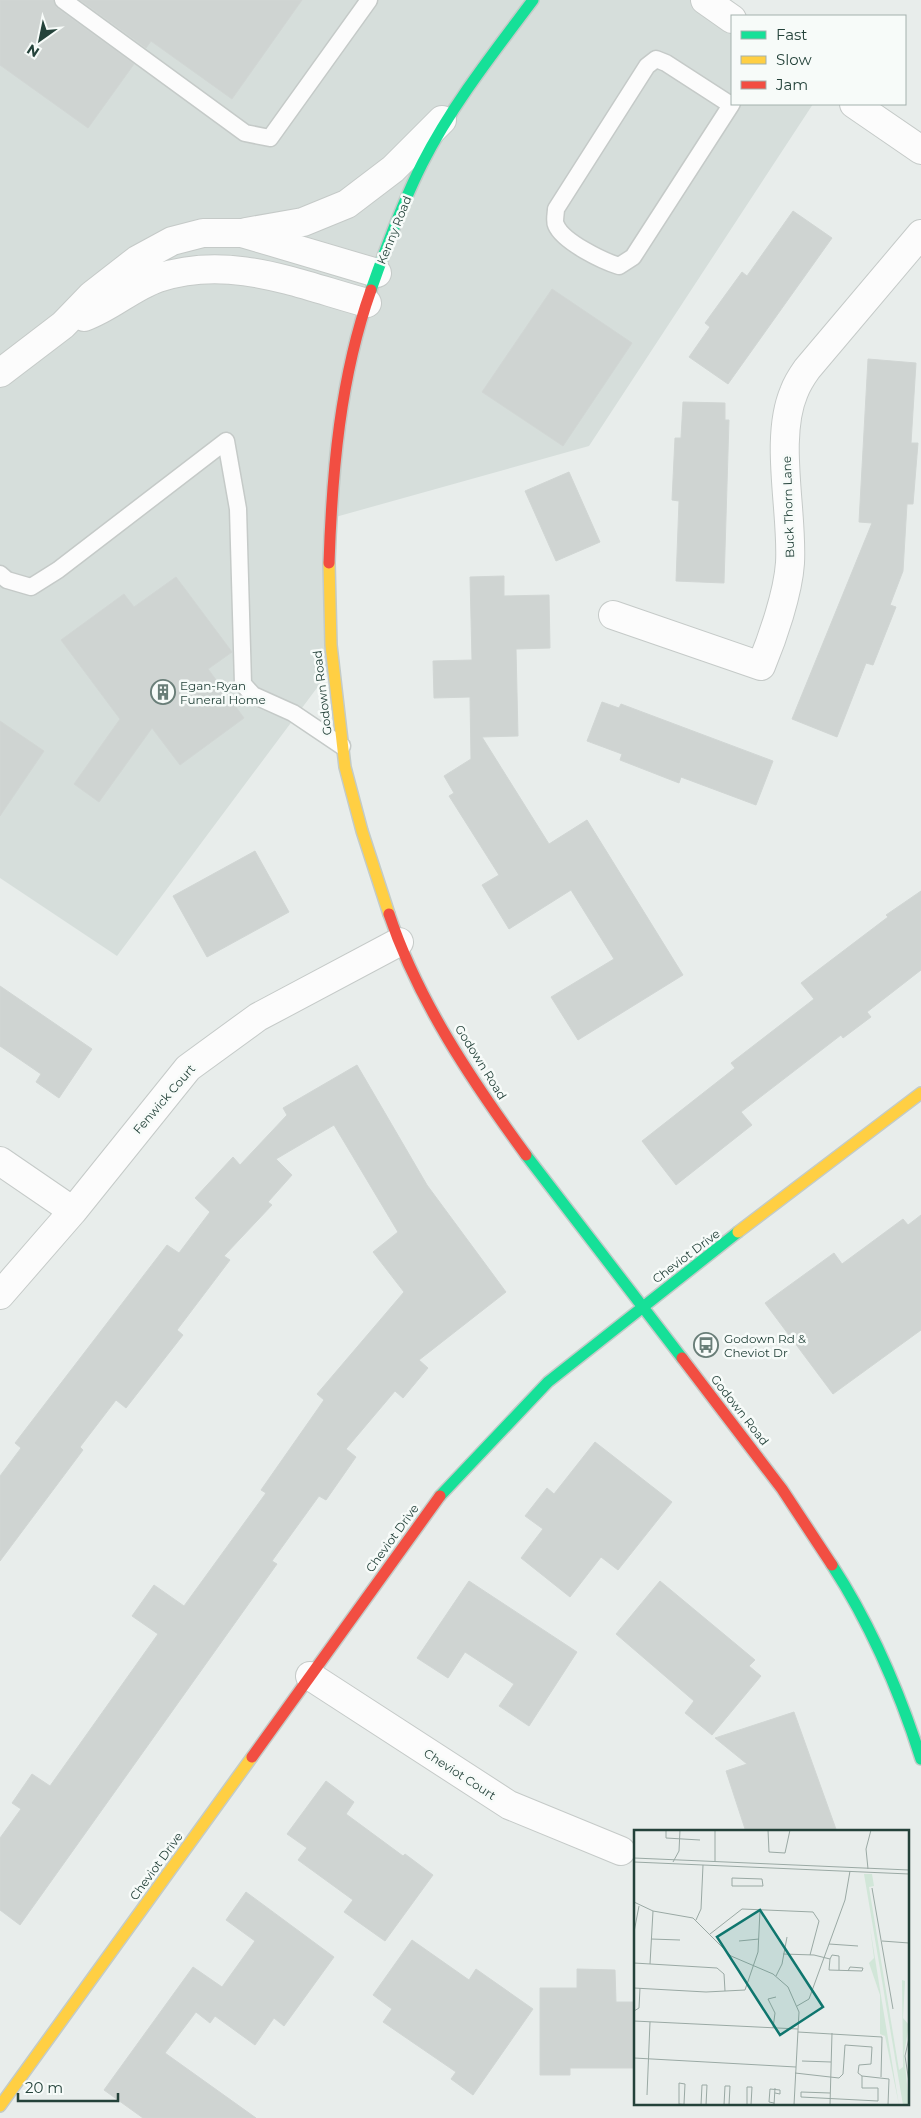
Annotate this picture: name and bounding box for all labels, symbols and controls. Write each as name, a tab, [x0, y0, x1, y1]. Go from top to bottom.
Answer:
north arrow	[15, 15, 65, 65]
legend	[731, 15, 906, 105]
text: Fast	[776, 25, 807, 44]
text: N	[23, 40, 43, 62]
text: Slow	[776, 50, 812, 69]
text: Jam	[775, 75, 808, 94]
street label: Kenny Road	[373, 194, 415, 266]
street label: Buck Thorn Lane	[779, 456, 797, 558]
street label: Godown Road	[309, 650, 335, 736]
place label: Egan-Ryan Funeral Home	[180, 678, 266, 707]
building icon: Egan-Ryan Funeral Home	[150, 679, 176, 705]
street label: Godown Road	[452, 1022, 510, 1102]
street label: Fenwick Court	[130, 1061, 198, 1137]
street label: Cheviot Drive	[649, 1226, 723, 1286]
place label: Godown Rd & Cheviot Dr	[724, 1331, 806, 1360]
bus stop icon: Godown Rd & Cheviot Dr	[693, 1332, 719, 1358]
street label: Godown Road	[708, 1372, 772, 1448]
street label: Cheviot Drive	[362, 1501, 422, 1575]
street label: Cheviot Court	[421, 1745, 499, 1803]
street label: Cheviot Drive	[126, 1829, 186, 1903]
inset map	[634, 1830, 908, 2106]
scale bar	[18, 2070, 118, 2102]
text: 20 m	[25, 2078, 63, 2097]

